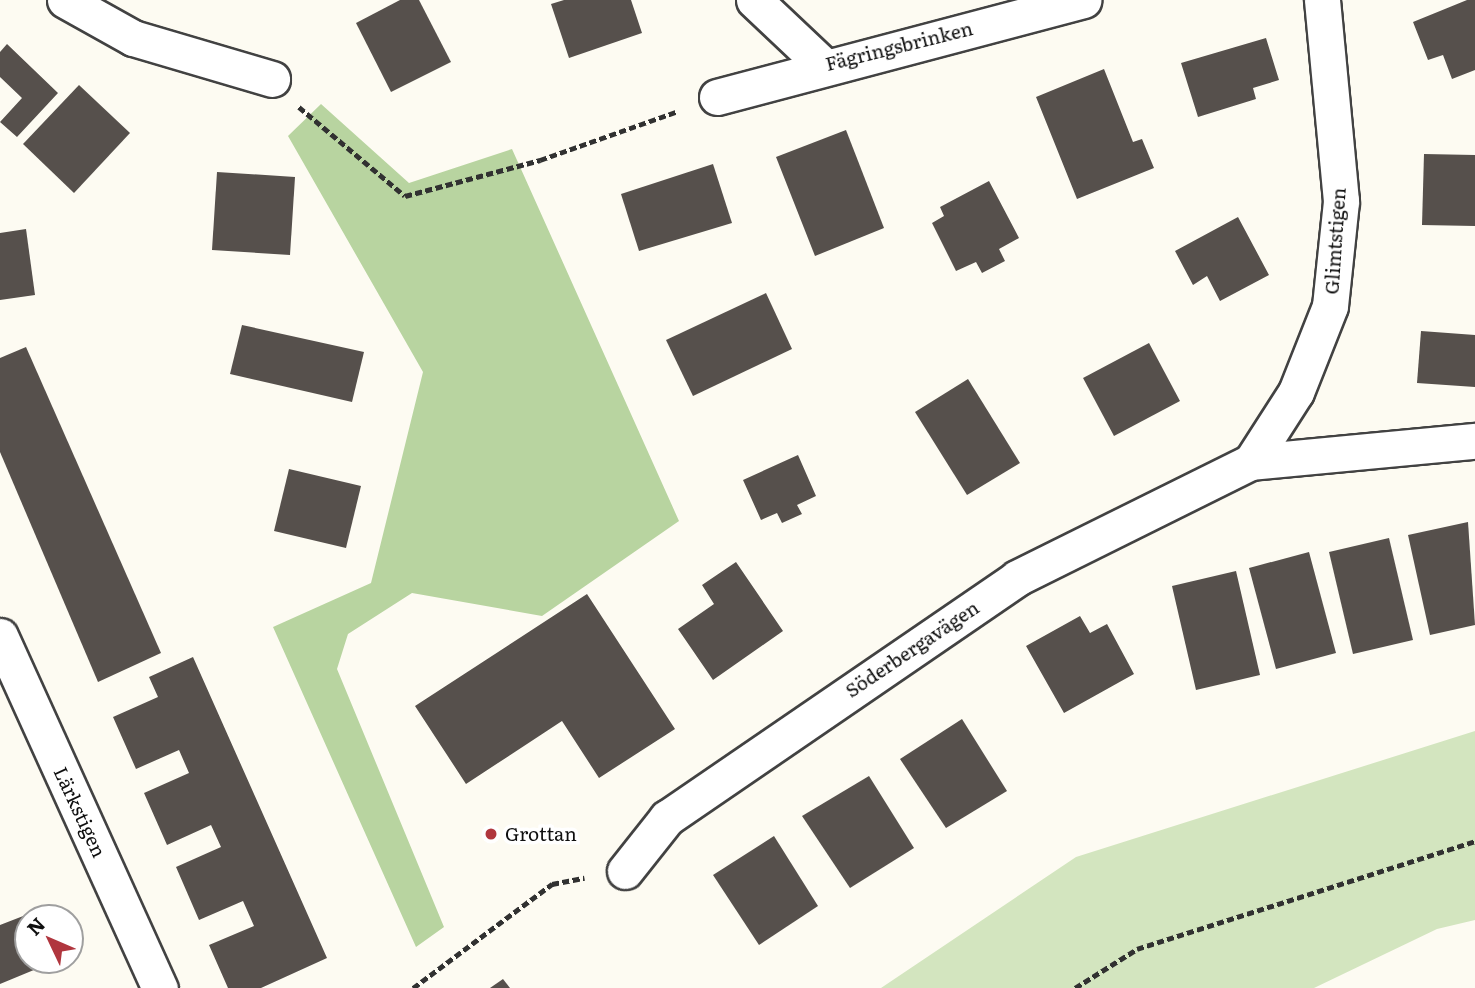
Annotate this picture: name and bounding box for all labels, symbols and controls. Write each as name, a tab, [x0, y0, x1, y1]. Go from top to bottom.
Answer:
street label: Fägringsbrinken	[823, 17, 975, 75]
street label: Glimtstigen	[1320, 187, 1350, 295]
street label: Söderbergavägen	[841, 596, 983, 702]
street label: Lärkstigen	[49, 763, 111, 861]
place label: Grottan	[505, 823, 577, 845]
marker: Grottan	[483, 826, 499, 842]
north arrow	[14, 904, 84, 974]
text: N	[20, 910, 51, 941]

